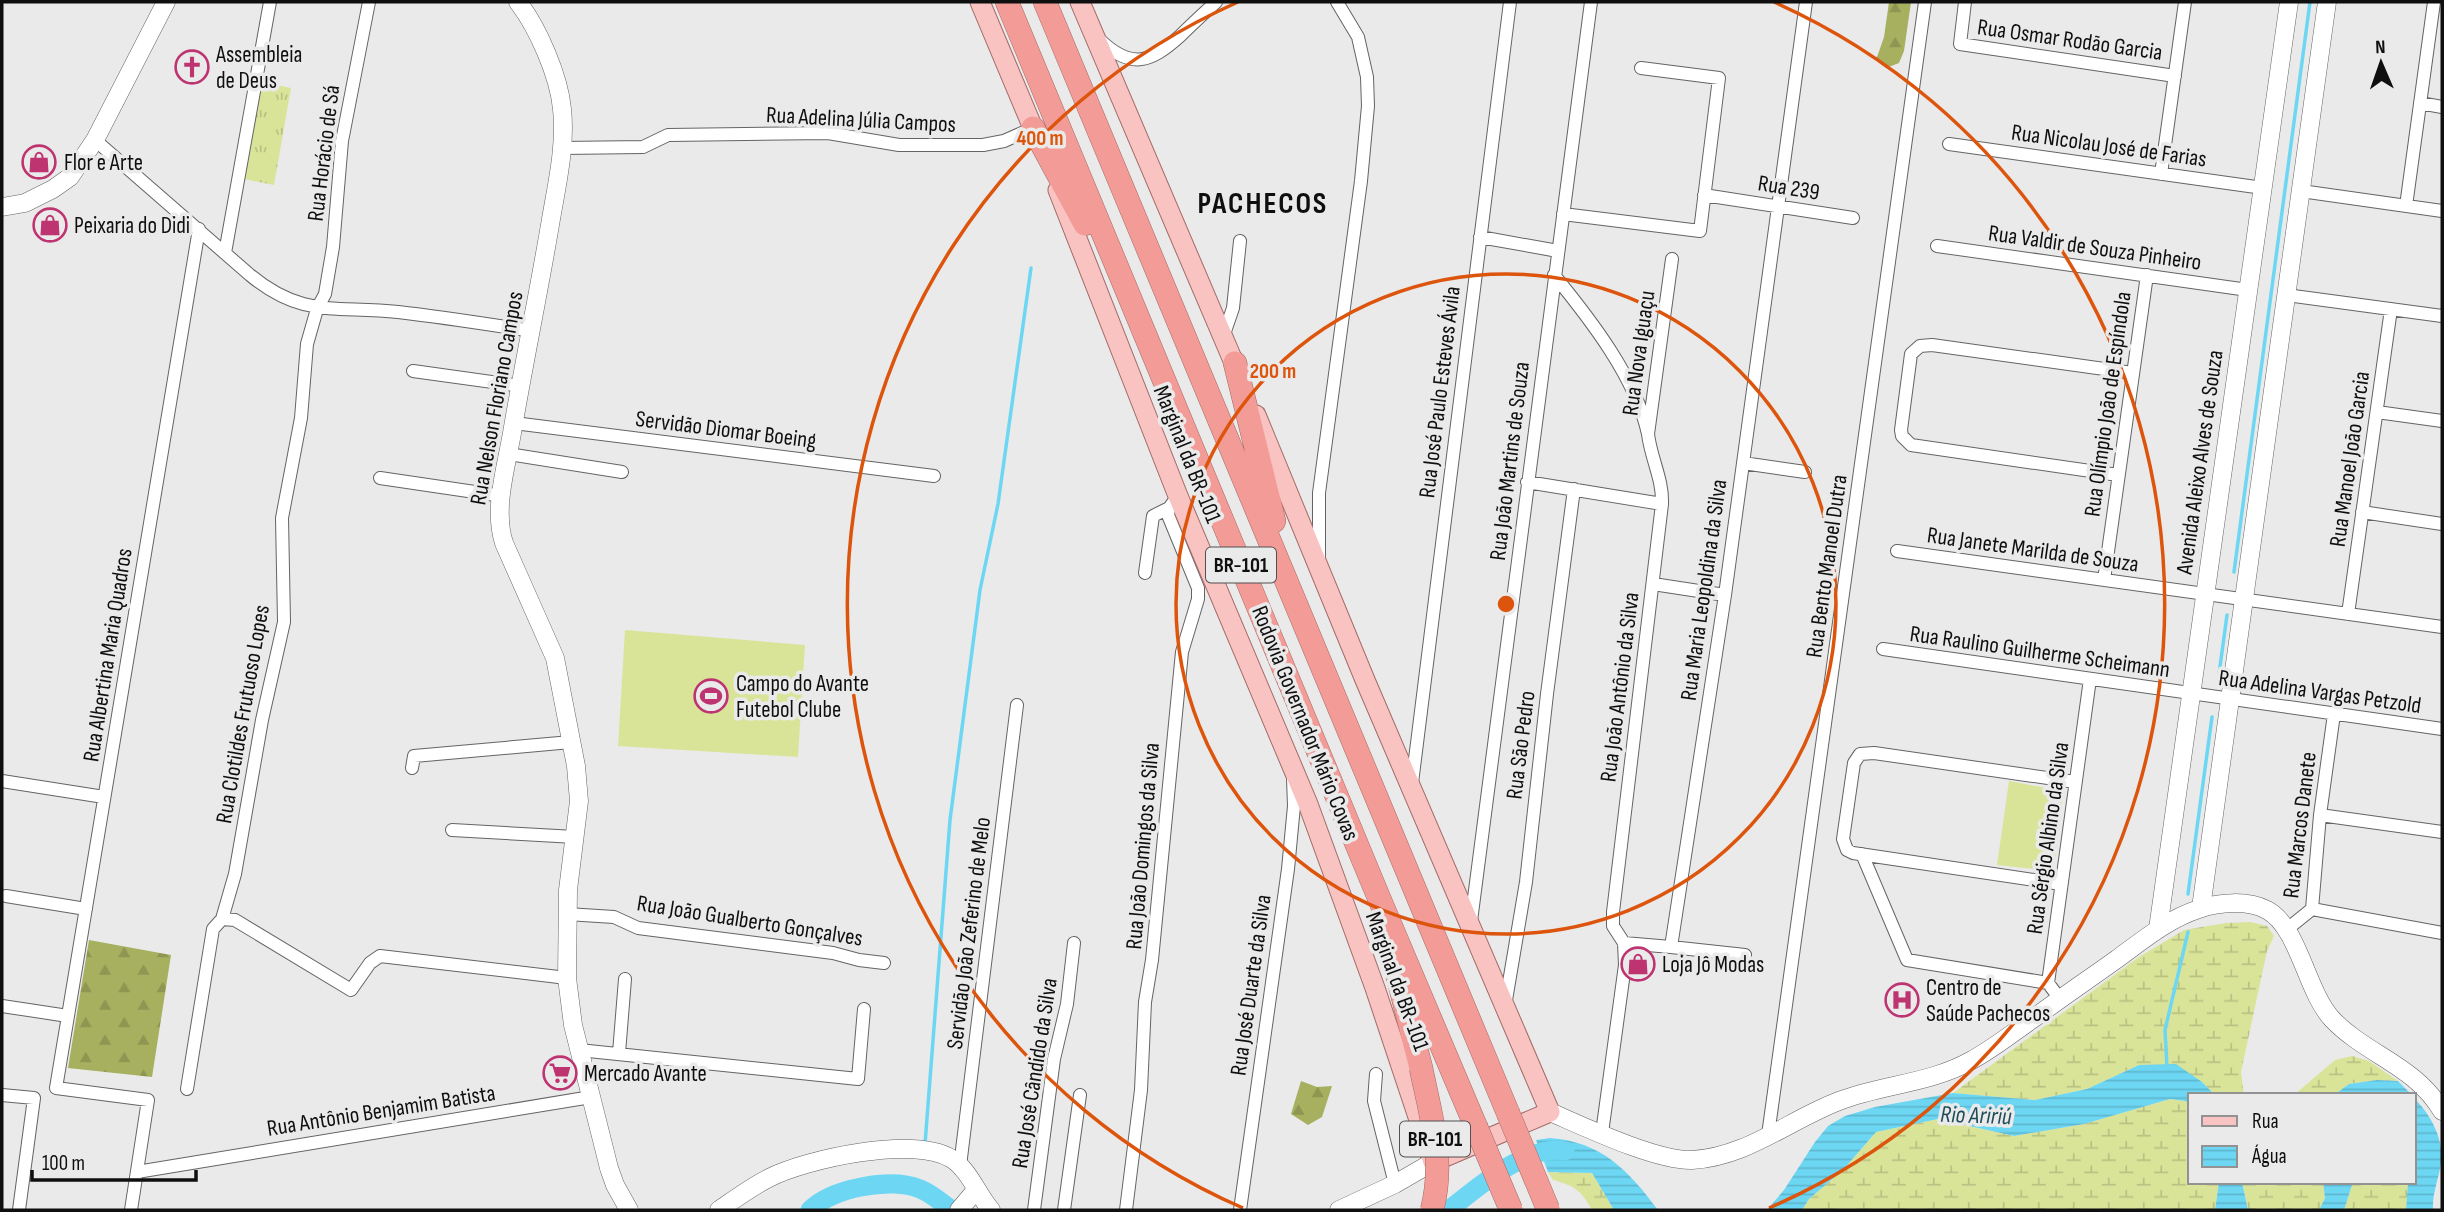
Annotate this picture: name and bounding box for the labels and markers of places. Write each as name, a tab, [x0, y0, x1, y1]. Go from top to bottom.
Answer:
place label: Assembleia de Deus	[215, 41, 302, 95]
church icon: Assembleia de Deus	[173, 48, 211, 86]
shop icon: Flor e Arte	[20, 143, 58, 181]
place label: Flor e Arte	[64, 149, 143, 177]
shop icon: Peixaria do Didi	[31, 206, 69, 244]
place label: Peixaria do Didi	[74, 212, 190, 240]
centre of rings	[1494, 592, 1518, 616]
place label: Campo do Avante Futebol Clube	[736, 670, 869, 724]
sports icon: Campo do Avante Futebol Clube	[692, 677, 730, 715]
shop icon: Loja Jô Modas	[1619, 945, 1657, 983]
place label: Loja Jô Modas	[1662, 951, 1764, 979]
place label: Centro de Saúde Pachecos	[1926, 974, 2050, 1028]
hospital icon: Centro de Saúde Pachecos	[1883, 981, 1921, 1019]
supermarket icon: Mercado Avante	[541, 1054, 579, 1092]
place label: Mercado Avante	[584, 1060, 707, 1088]

